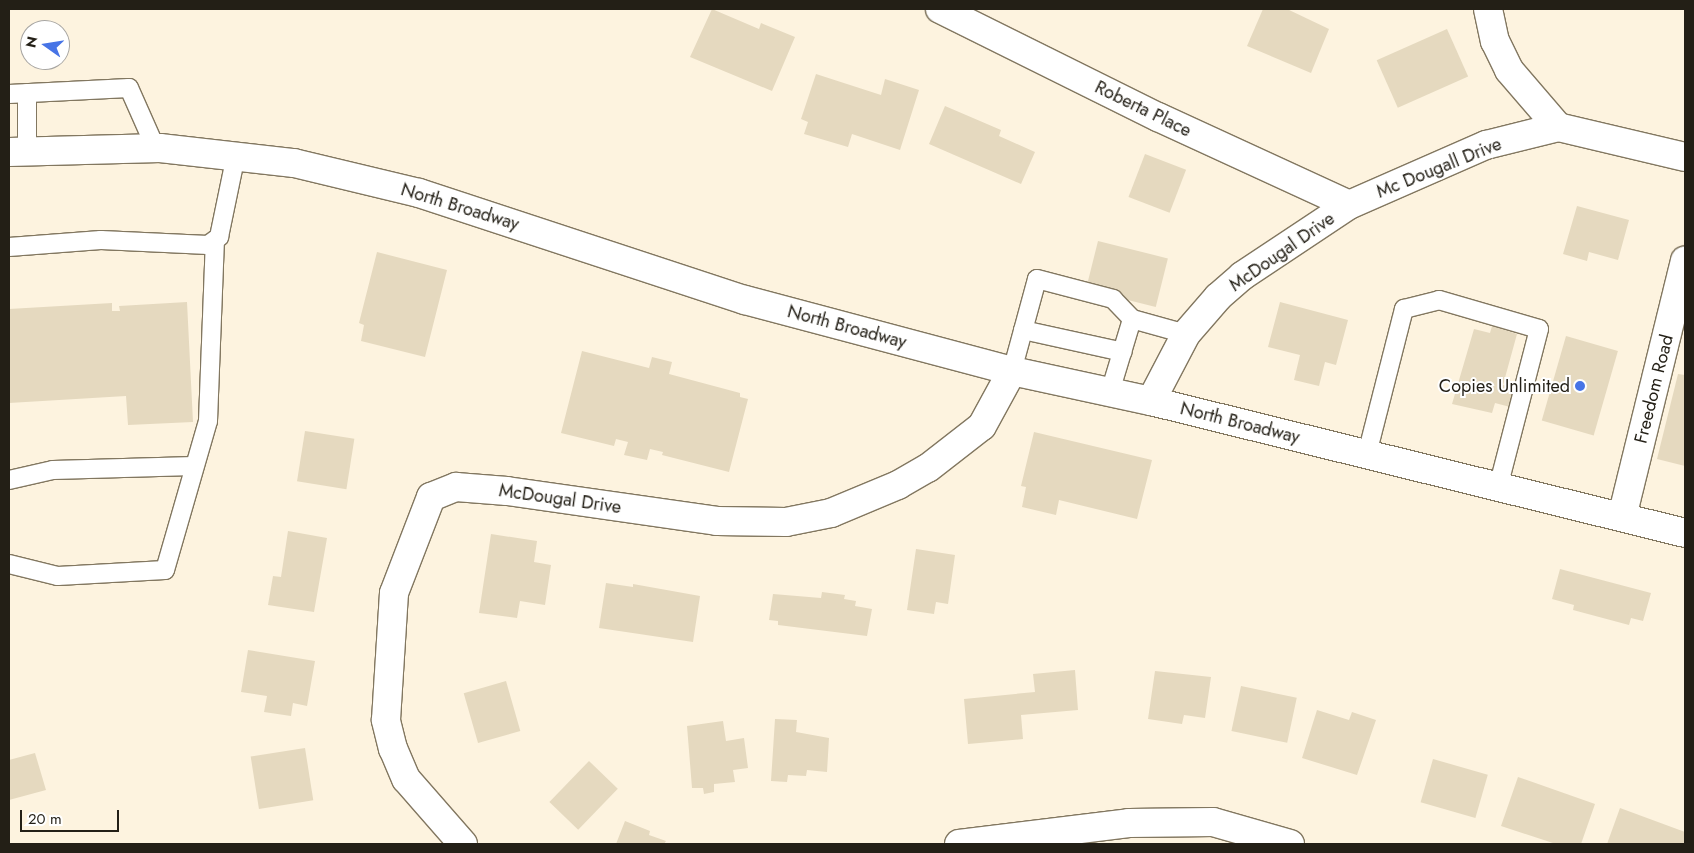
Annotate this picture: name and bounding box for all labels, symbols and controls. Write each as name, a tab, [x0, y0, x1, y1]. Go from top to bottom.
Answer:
north arrow	[20, 20, 70, 70]
text: N	[20, 34, 42, 50]
street label: Roberta Place	[1091, 76, 1195, 142]
street label: Mc Dougall Drive	[1373, 133, 1505, 203]
street label: North Broadway	[398, 179, 522, 235]
street label: McDougal Drive	[1225, 208, 1339, 296]
street label: North Broadway	[785, 301, 909, 353]
street label: Freedom Road	[1630, 332, 1678, 446]
place label: Copies Unlimited	[1439, 375, 1570, 397]
marker: Copies Unlimited	[1574, 380, 1586, 392]
street label: North Broadway	[1178, 398, 1302, 448]
street label: McDougal Drive	[498, 480, 622, 518]
scale bar	[22, 800, 121, 832]
text: 20 m	[28, 808, 62, 830]

